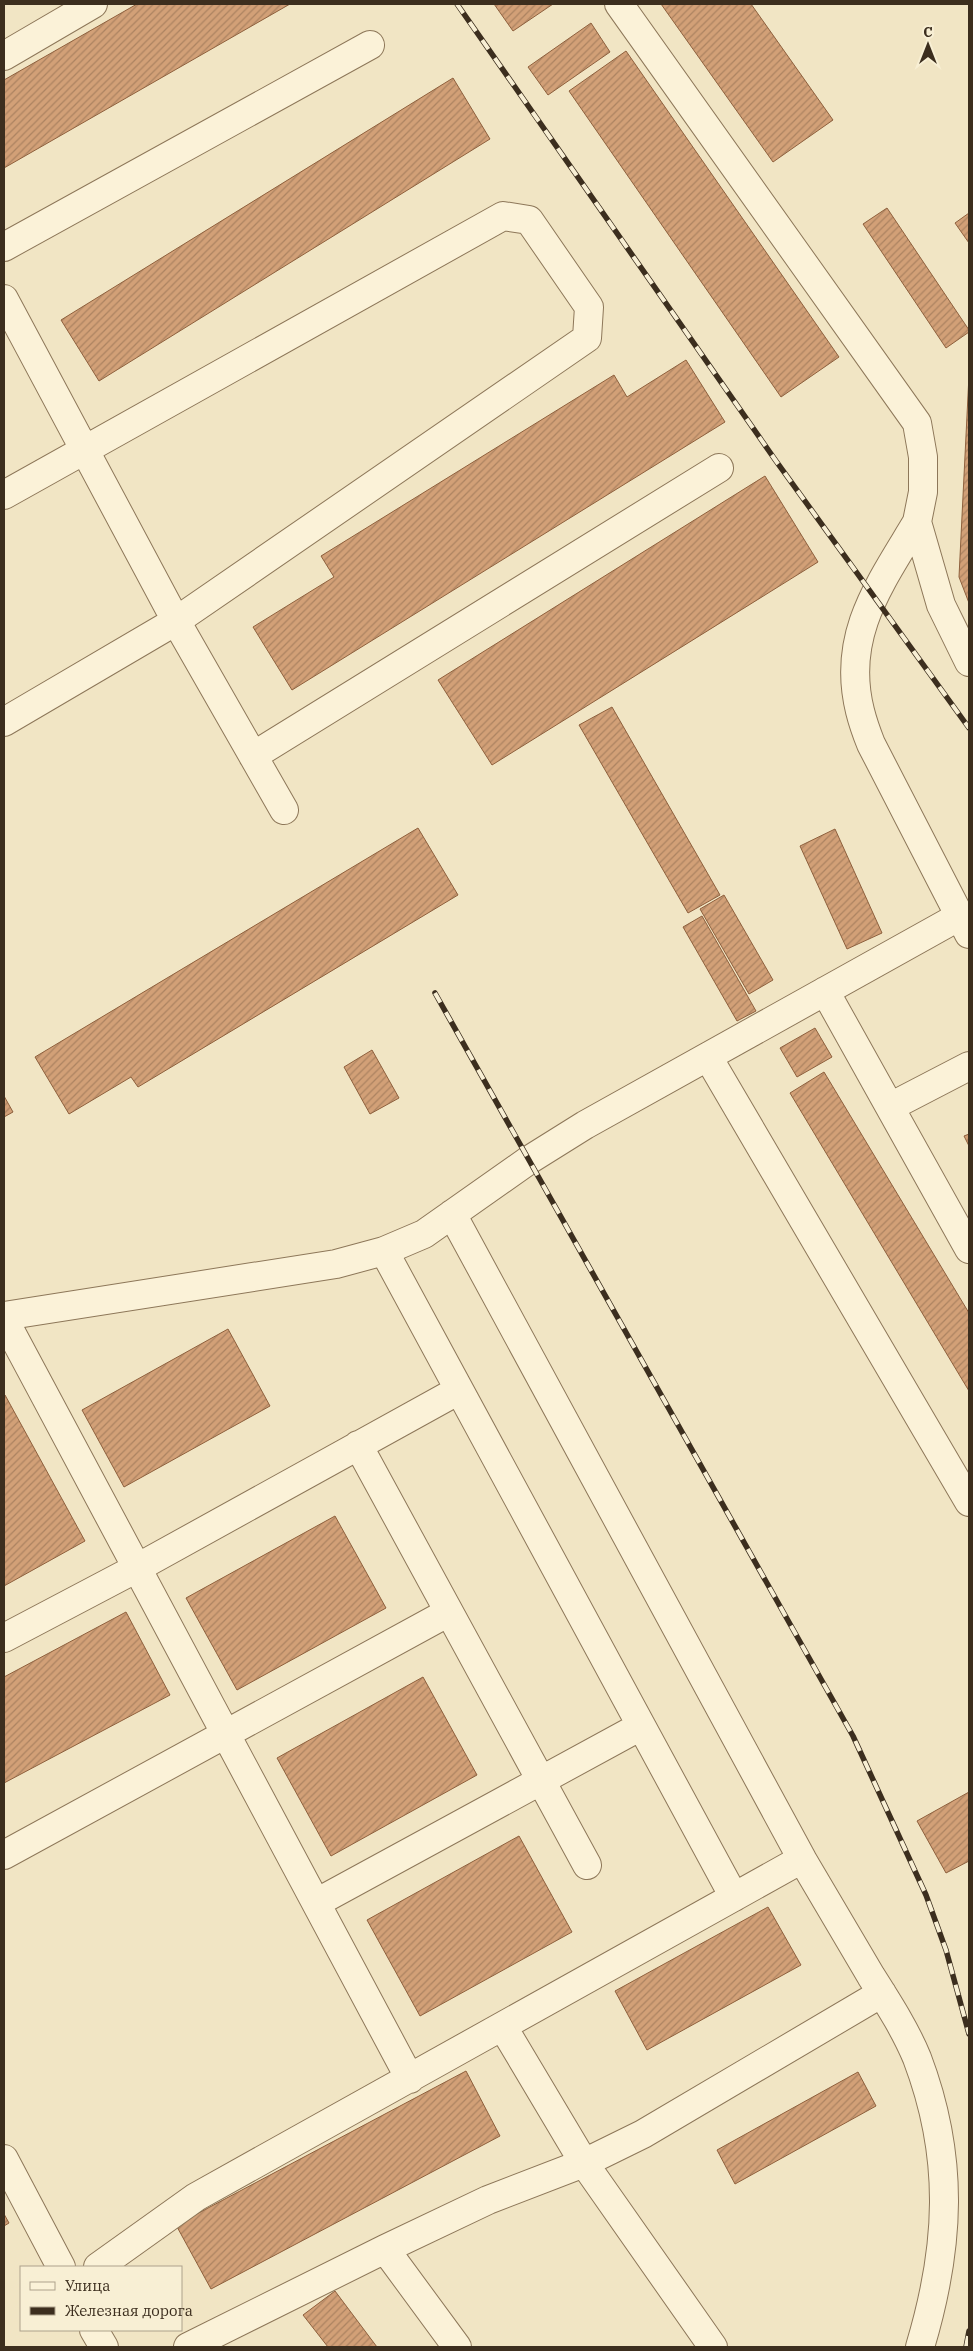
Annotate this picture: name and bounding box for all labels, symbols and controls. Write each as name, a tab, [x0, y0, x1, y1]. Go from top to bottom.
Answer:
north arrow	[903, 20, 953, 70]
text: С	[923, 23, 933, 41]
legend	[20, 2266, 182, 2331]
text: Улица	[65, 2276, 110, 2295]
text: Железная дорога	[65, 2301, 193, 2320]

